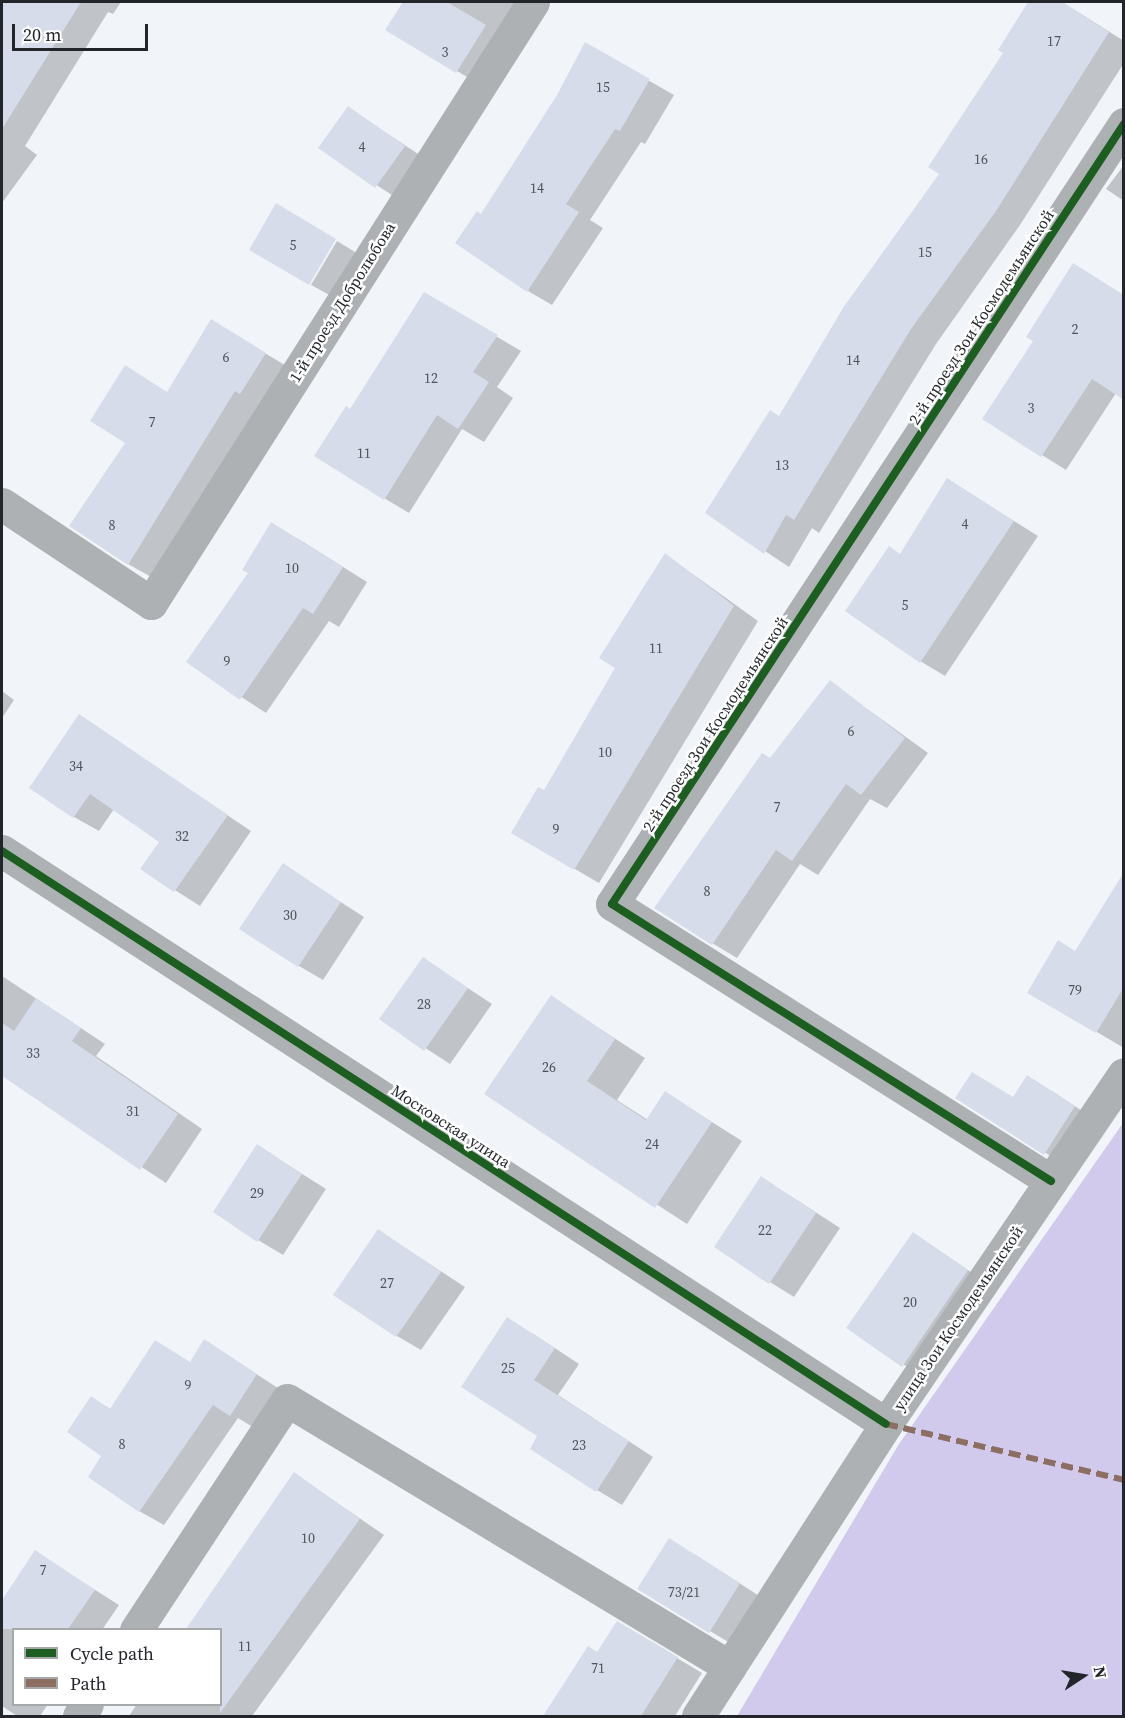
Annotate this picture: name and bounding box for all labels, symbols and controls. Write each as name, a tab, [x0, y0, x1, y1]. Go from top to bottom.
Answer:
scale bar	[15, 12, 152, 50]
text: 20 m	[23, 22, 61, 47]
house number: 17	[1047, 33, 1061, 49]
house number: 3	[442, 44, 448, 60]
house number: 15	[596, 79, 610, 95]
house number: 4	[359, 139, 365, 155]
house number: 16	[974, 151, 988, 167]
house number: 14	[530, 180, 544, 196]
street label: 2-й проезд Зои Космодемьянской	[904, 206, 1058, 428]
street label: 1-й проезд Добролюбова	[285, 218, 399, 386]
house number: 5	[290, 237, 296, 253]
house number: 15	[918, 244, 932, 260]
house number: 2	[1072, 321, 1078, 337]
house number: 6	[223, 349, 229, 365]
house number: 14	[846, 352, 860, 368]
house number: 12	[424, 370, 438, 386]
house number: 3	[1028, 400, 1034, 416]
house number: 7	[149, 414, 155, 430]
house number: 11	[357, 445, 371, 461]
house number: 13	[775, 457, 789, 473]
house number: 4	[962, 516, 968, 532]
house number: 8	[109, 517, 115, 533]
house number: 10	[285, 560, 299, 576]
house number: 5	[902, 597, 908, 613]
street label: 2-й проезд Зои Космодемьянской	[638, 613, 792, 835]
house number: 11	[649, 640, 663, 656]
house number: 9	[224, 653, 230, 669]
house number: 6	[848, 723, 854, 739]
house number: 10	[598, 744, 612, 760]
house number: 34	[69, 758, 83, 774]
house number: 7	[774, 799, 780, 815]
house number: 9	[553, 821, 559, 837]
house number: 32	[175, 828, 189, 844]
house number: 8	[704, 883, 710, 899]
house number: 30	[283, 907, 297, 923]
house number: 79	[1068, 982, 1082, 998]
house number: 28	[417, 996, 431, 1012]
house number: 33	[26, 1045, 40, 1061]
house number: 26	[542, 1059, 556, 1075]
street label: Московская улица	[388, 1080, 514, 1172]
house number: 31	[126, 1103, 140, 1119]
house number: 24	[645, 1136, 659, 1152]
house number: 29	[250, 1185, 264, 1201]
house number: 22	[758, 1222, 772, 1238]
street label: улица Зои Космодемьянской	[889, 1222, 1027, 1414]
house number: 27	[380, 1275, 394, 1291]
house number: 20	[903, 1294, 917, 1310]
house number: 25	[501, 1360, 515, 1376]
house number: 9	[185, 1377, 191, 1393]
house number: 8	[119, 1436, 125, 1452]
house number: 23	[572, 1437, 586, 1453]
house number: 10	[301, 1530, 315, 1546]
house number: 7	[40, 1562, 46, 1578]
house number: 73/21	[668, 1584, 700, 1600]
legend	[12, 1628, 222, 1706]
house number: 11	[238, 1638, 252, 1654]
text: Cycle path	[70, 1641, 154, 1666]
north arrow	[1053, 1646, 1113, 1706]
house number: 71	[591, 1660, 605, 1676]
text: N	[1089, 1664, 1113, 1680]
text: Path	[70, 1671, 106, 1696]

